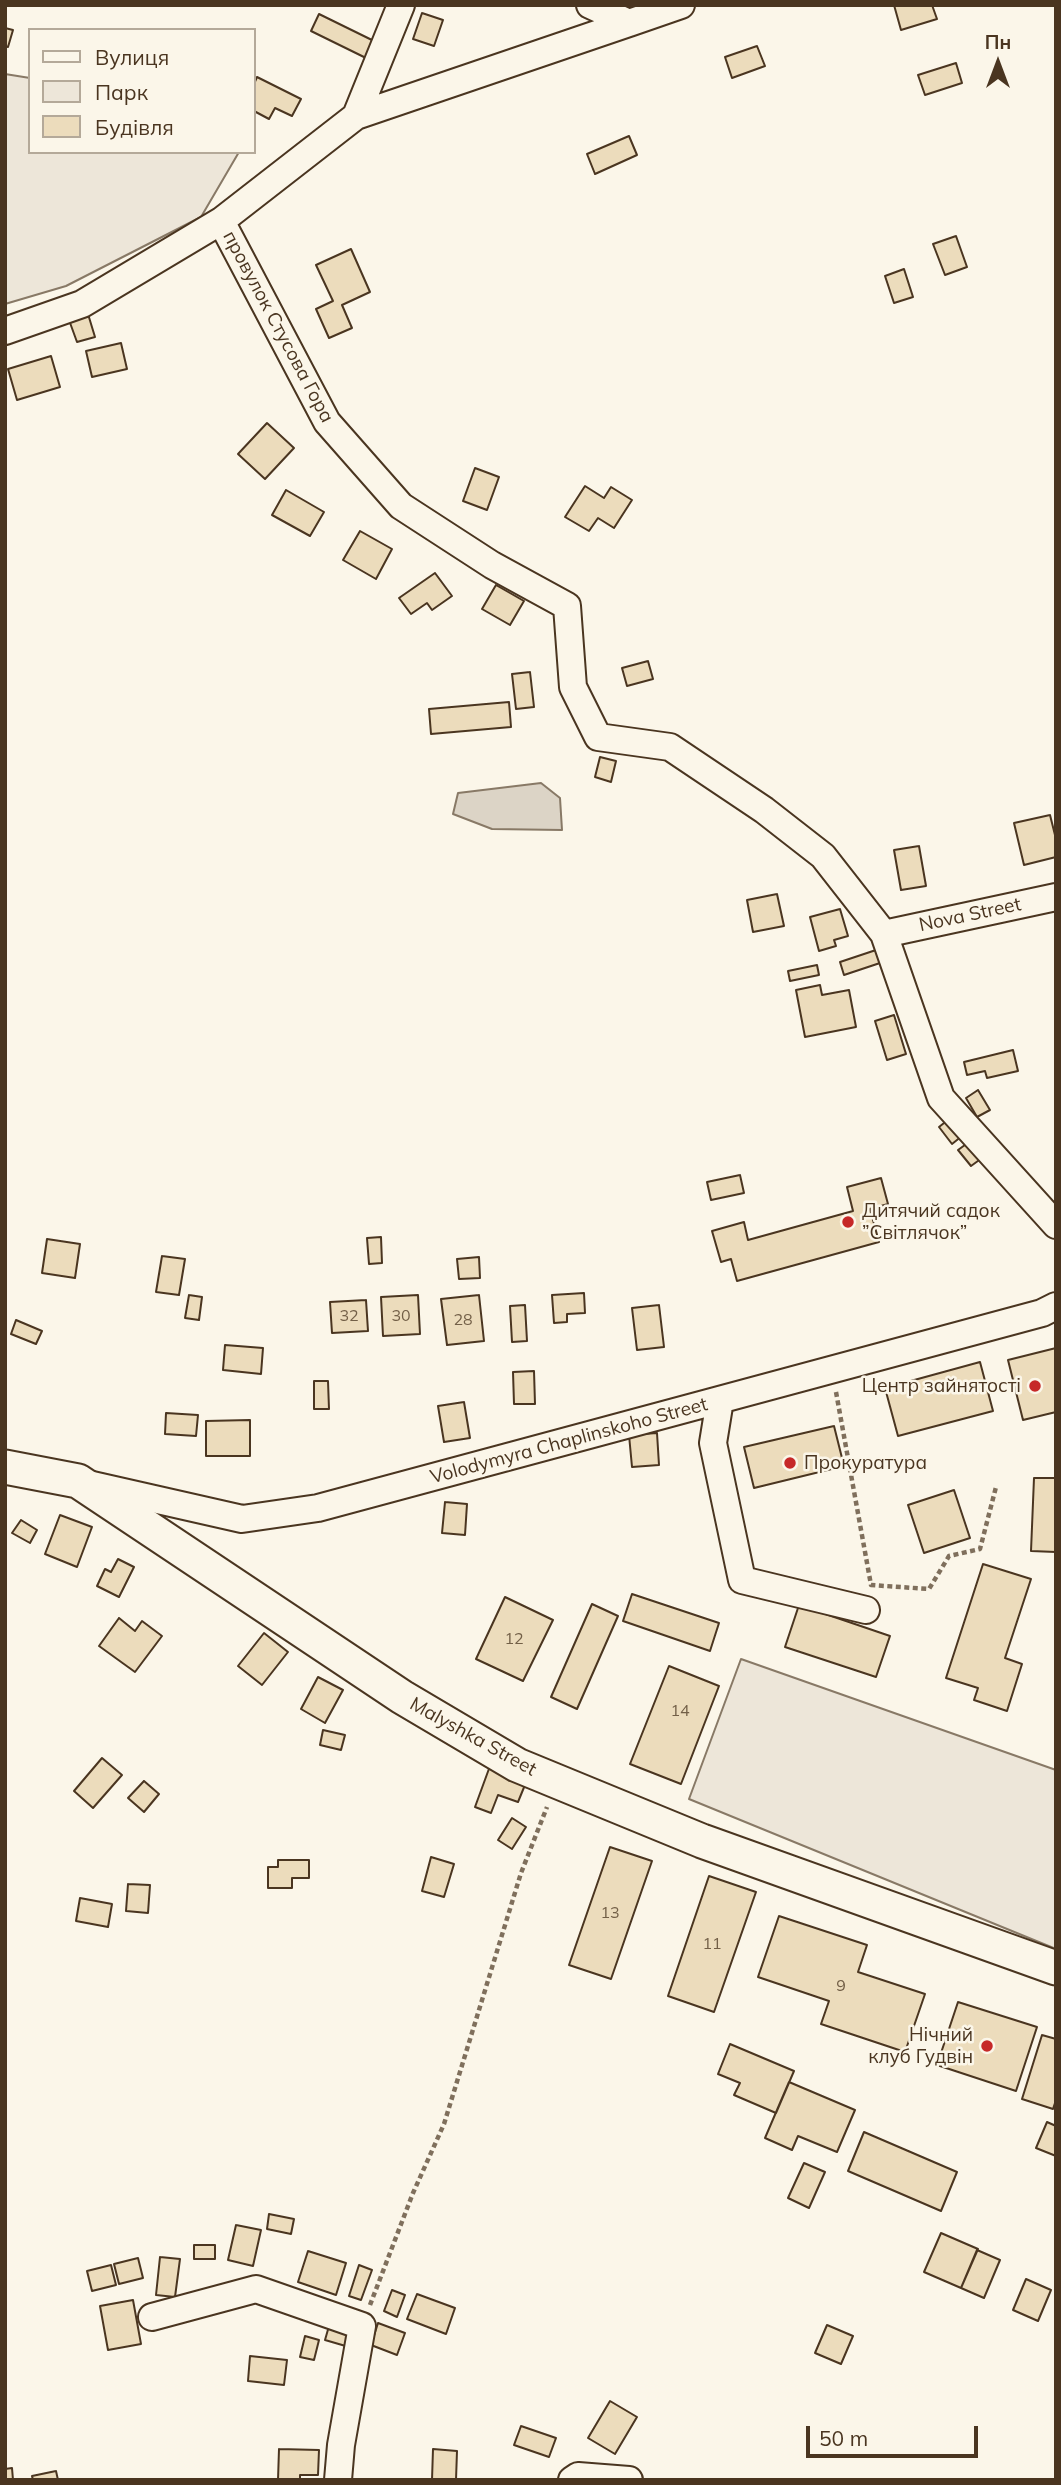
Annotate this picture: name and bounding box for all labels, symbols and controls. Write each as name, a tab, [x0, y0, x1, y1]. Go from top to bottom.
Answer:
legend	[28, 28, 256, 154]
north arrow	[963, 28, 1033, 98]
text: Пн	[985, 30, 1011, 54]
text: Вулиця	[95, 44, 169, 70]
text: Парк	[95, 79, 148, 105]
text: Будівля	[95, 114, 174, 140]
street label: провулок Стусова Гора	[218, 227, 338, 427]
street label: Nova Street	[917, 893, 1023, 937]
place label: Дитячий садок ”Світлячок”	[862, 1200, 1000, 1244]
marker: Дитячий садок ”Світлячок”	[840, 1214, 856, 1230]
house number: 32	[339, 1306, 359, 1326]
house number: 30	[391, 1306, 411, 1326]
house number: 28	[453, 1310, 473, 1330]
place label: Центр зайнятості	[862, 1375, 1021, 1397]
marker: Центр зайнятості	[1027, 1378, 1043, 1394]
street label: Volodymyra Chaplinskoho Street	[428, 1393, 710, 1489]
place label: Прокуратура	[804, 1452, 927, 1474]
marker: Прокуратура	[782, 1455, 798, 1471]
house number: 12	[504, 1629, 524, 1649]
street label: Malyshka Street	[406, 1693, 540, 1781]
house number: 14	[670, 1701, 690, 1721]
house number: 13	[600, 1903, 620, 1923]
house number: 11	[702, 1934, 722, 1954]
house number: 9	[836, 1976, 846, 1996]
place label: Нічний клуб Гудвін	[868, 2024, 973, 2068]
marker: Нічний клуб Гудвін	[979, 2038, 995, 2054]
scale bar	[809, 2412, 981, 2456]
text: 50 m	[819, 2425, 868, 2451]

